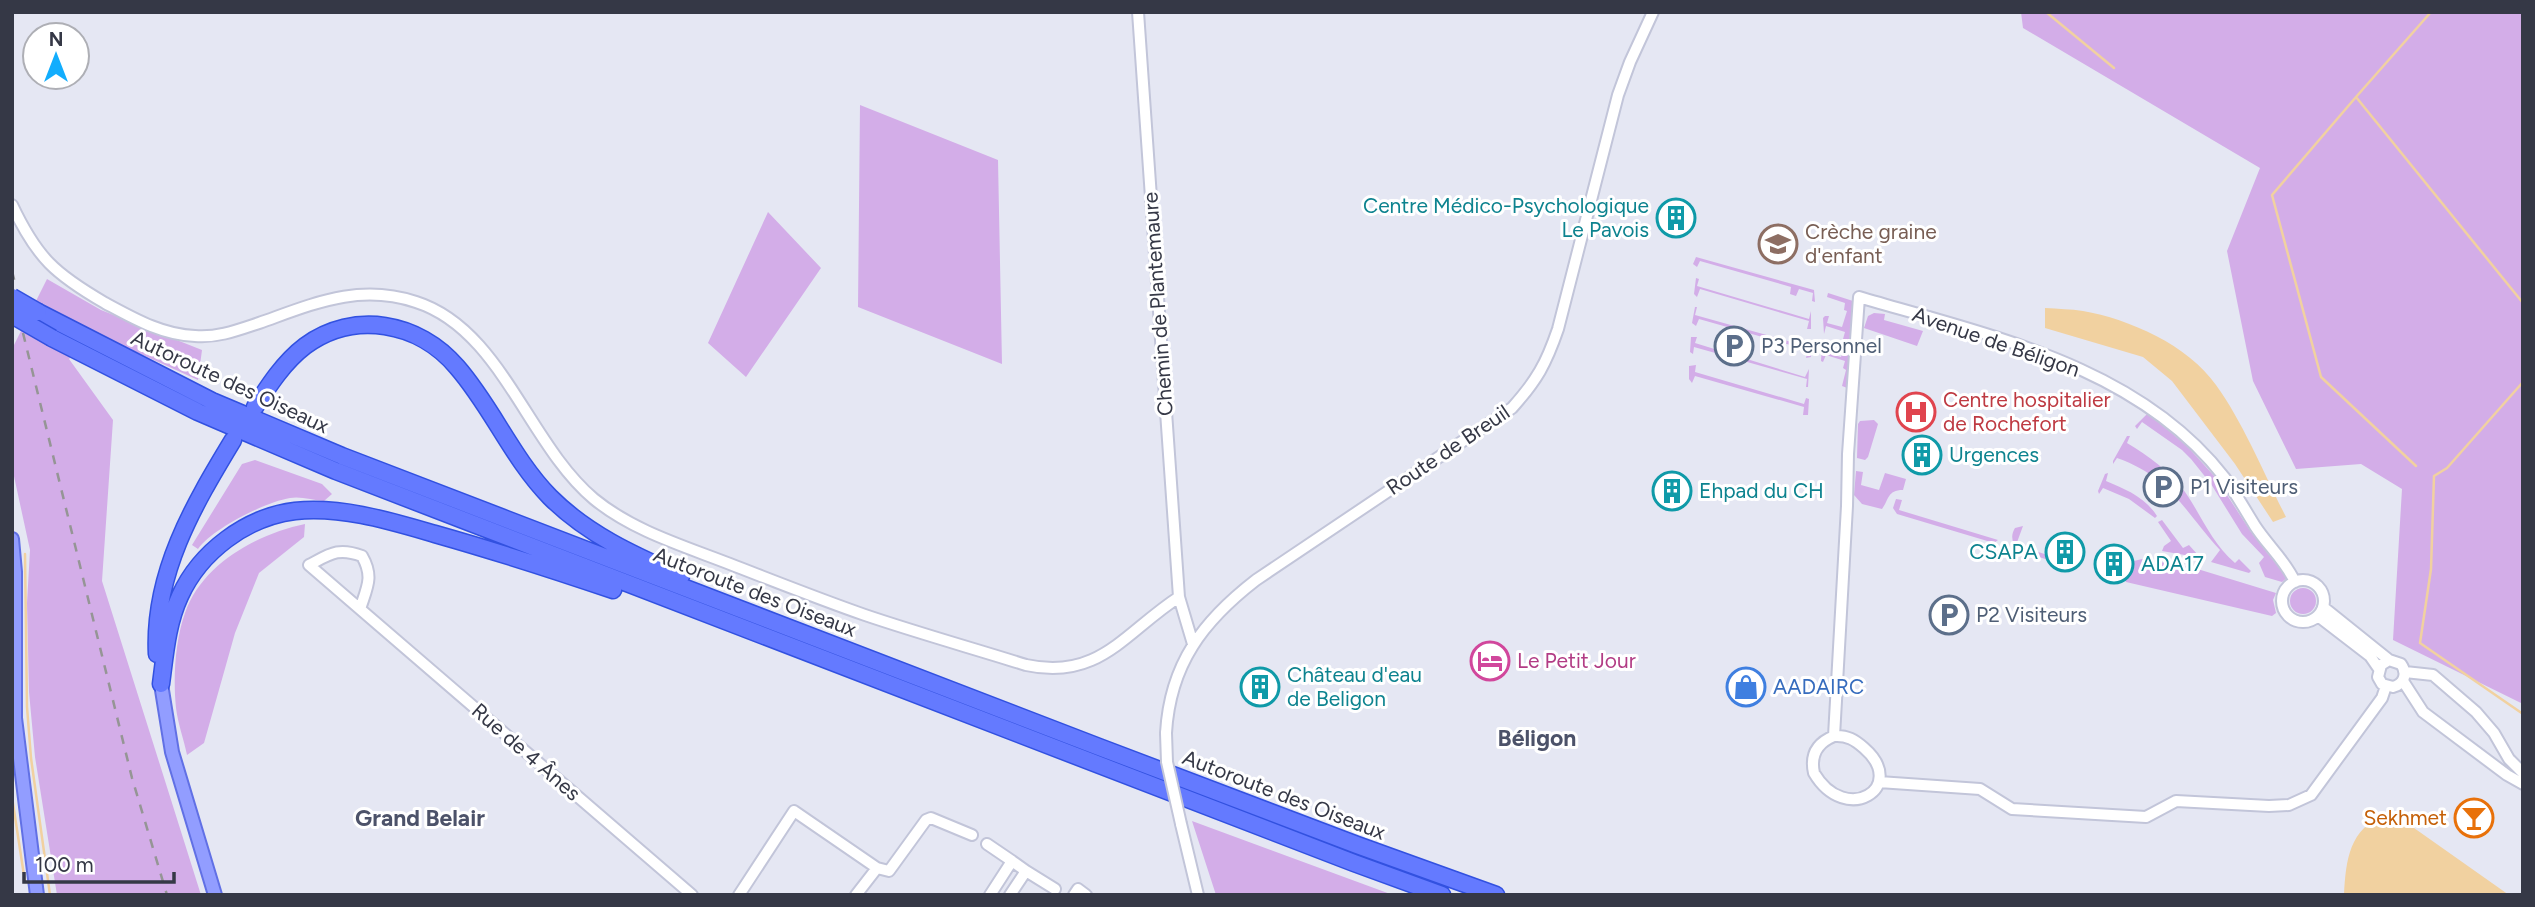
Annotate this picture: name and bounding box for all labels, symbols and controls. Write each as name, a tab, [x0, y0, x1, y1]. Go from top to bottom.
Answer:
north arrow	[21, 21, 91, 91]
text: N	[49, 28, 63, 51]
street label: Chemin de Plantemaure	[1137, 191, 1178, 417]
place label: Centre Médico-Psychologique Le Pavois	[1363, 193, 1649, 242]
building icon: Centre Médico-Psychologique Le Pavois	[1655, 197, 1697, 239]
place label: Crèche graine d'enfant	[1805, 219, 1937, 268]
school or university icon: Crèche graine d'enfant	[1757, 223, 1799, 265]
street label: Avenue de Béligon	[1909, 301, 2083, 382]
street label: Autoroute des Oiseaux	[127, 325, 333, 438]
parking icon: P3 Personnel	[1713, 325, 1755, 367]
place label: P3 Personnel	[1761, 333, 1882, 358]
place label: Centre hospitalier de Rochefort	[1943, 387, 2111, 436]
hospital icon: Centre hospitalier de Rochefort	[1895, 391, 1937, 433]
street label: Route de Breuil	[1381, 399, 1514, 500]
building icon: Urgences	[1901, 434, 1943, 476]
place label: Urgences	[1949, 442, 2039, 467]
parking icon: P1 Visiteurs	[2142, 466, 2184, 508]
building icon: Ehpad du CH	[1651, 470, 1693, 512]
place label: P1 Visiteurs	[2190, 474, 2298, 499]
place label: Ehpad du CH	[1699, 478, 1824, 503]
building icon: CSAPA	[2044, 531, 2086, 573]
place label: CSAPA	[1969, 539, 2038, 564]
street label: Autoroute des Oiseaux	[650, 541, 860, 642]
building icon: ADA17	[2093, 543, 2135, 585]
place label: ADA17	[2141, 551, 2204, 576]
parking icon: P2 Visiteurs	[1928, 594, 1970, 636]
place label: P2 Visiteurs	[1976, 602, 2087, 627]
hotel icon: Le Petit Jour	[1469, 640, 1511, 682]
place label: Le Petit Jour	[1517, 648, 1636, 673]
place label: Château d'eau de Beligon	[1287, 662, 1422, 711]
building icon: Château d'eau de Beligon	[1239, 666, 1281, 708]
shop icon: AADAIRC	[1725, 666, 1767, 708]
place label: AADAIRC	[1773, 674, 1864, 699]
street label: Rue de 4 Ânes	[467, 698, 586, 806]
district label: Béligon	[1498, 724, 1576, 752]
street label: Autoroute des Oiseaux	[1179, 744, 1389, 845]
bar icon: Sekhmet	[2453, 797, 2495, 839]
district label: Grand Belair	[355, 804, 485, 832]
place label: Sekhmet	[2363, 805, 2447, 830]
scale bar	[24, 841, 175, 885]
text: 100 m	[35, 852, 94, 877]

